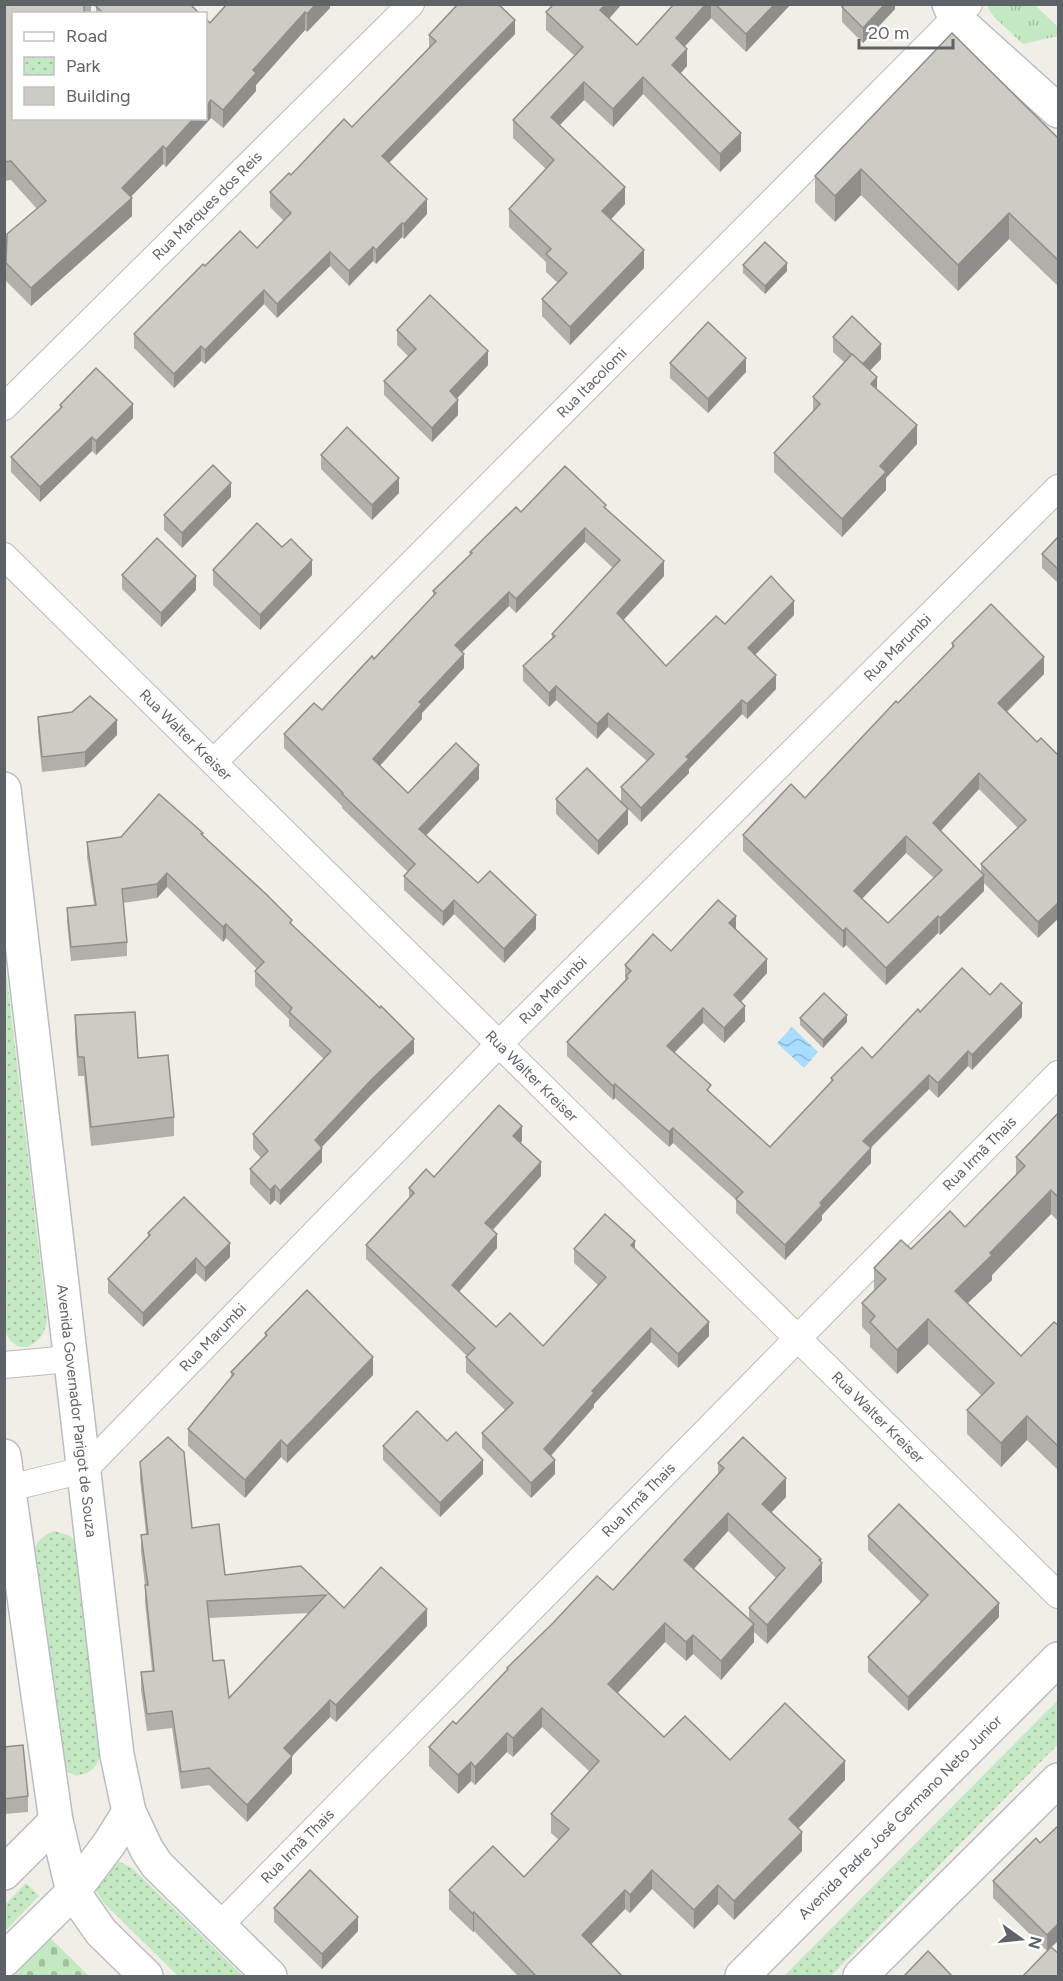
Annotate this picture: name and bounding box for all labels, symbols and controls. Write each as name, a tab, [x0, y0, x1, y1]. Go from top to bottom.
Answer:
legend	[12, 12, 207, 120]
scale bar	[859, 12, 954, 50]
text: 20 m	[868, 22, 909, 44]
text: Road	[66, 25, 107, 47]
text: Park	[66, 55, 101, 77]
text: Building	[66, 85, 131, 107]
street label: Rua Marques dos Reis	[149, 148, 266, 264]
street label: Rua Itacolomi	[553, 344, 631, 421]
street label: Rua Marumbi	[860, 610, 935, 685]
street label: Rua Walter Kreiser	[136, 686, 236, 785]
street label: Rua Marumbi	[515, 953, 591, 1028]
street label: Rua Walter Kreiser	[482, 1027, 582, 1126]
street label: Rua Irmã Thais	[939, 1113, 1020, 1195]
street label: Avenida Governador Parigot de Souza	[53, 1283, 100, 1538]
street label: Rua Marumbi	[176, 1300, 250, 1375]
street label: Rua Walter Kreiser	[828, 1368, 928, 1467]
street label: Rua Irmã Thais	[598, 1459, 679, 1541]
street label: Avenida Padre José Germano Neto Junior	[795, 1712, 1006, 1923]
street label: Rua Irmã Thais	[257, 1805, 338, 1887]
north arrow	[991, 1909, 1051, 1969]
text: N	[1024, 1934, 1046, 1951]

